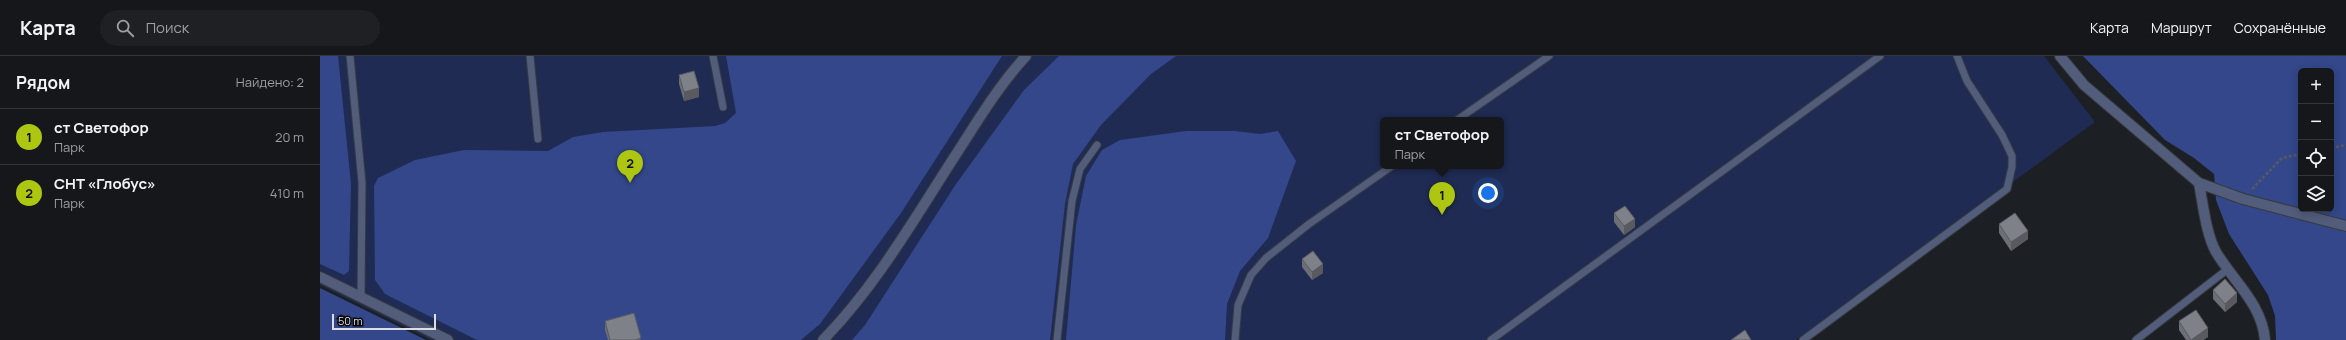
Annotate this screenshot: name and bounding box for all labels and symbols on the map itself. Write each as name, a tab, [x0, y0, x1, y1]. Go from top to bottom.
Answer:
pin: 2	[617, 150, 643, 183]
pin: 1	[1429, 182, 1455, 215]
your location	[1478, 183, 1498, 203]
scale bar	[332, 312, 436, 331]

